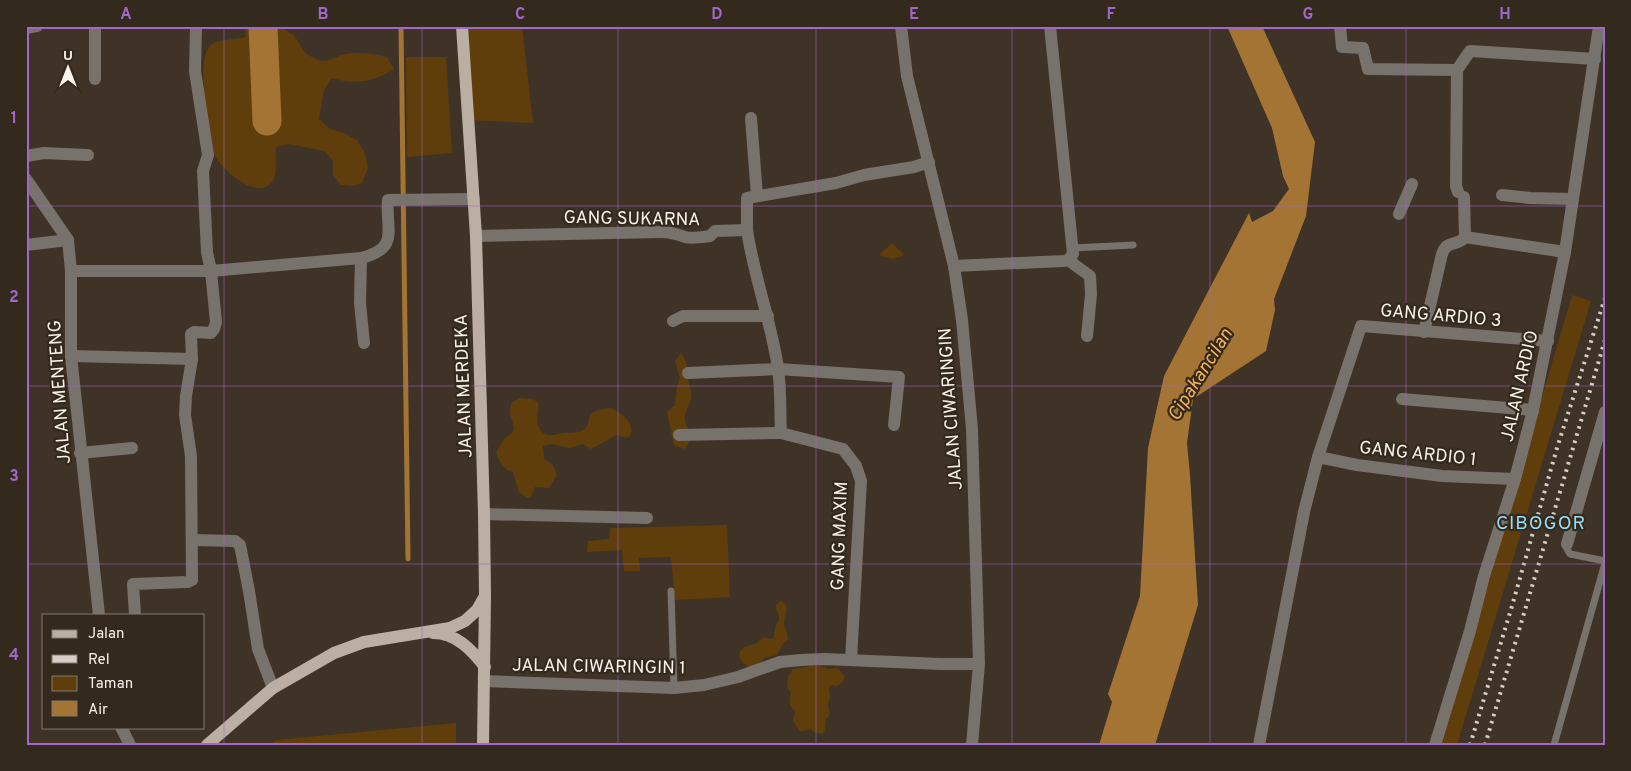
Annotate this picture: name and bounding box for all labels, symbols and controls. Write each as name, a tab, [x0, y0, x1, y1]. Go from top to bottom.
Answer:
text: A	[120, 5, 132, 25]
text: B	[317, 5, 329, 25]
text: C	[515, 5, 525, 25]
text: D	[711, 5, 723, 25]
text: E	[909, 5, 919, 25]
text: F	[1106, 5, 1116, 25]
text: G	[1303, 5, 1313, 25]
text: H	[1499, 5, 1511, 25]
north arrow	[42, 42, 92, 92]
text: U	[63, 48, 73, 65]
text: 1	[11, 109, 17, 129]
street label: GANG SUKARNA	[563, 207, 701, 232]
text: 2	[9, 288, 19, 308]
street label: GANG ARDIO 3	[1379, 300, 1503, 333]
street label: JALAN MERDEKA	[450, 314, 479, 458]
street label: JALAN MENTENG	[44, 319, 77, 465]
water label: Cipakancilan	[1163, 324, 1239, 426]
street label: JALAN CIWARINGIN	[934, 327, 969, 491]
street label: JALAN ARDIO	[1496, 328, 1544, 444]
street label: GANG ARDIO 1	[1358, 437, 1478, 472]
text: 3	[9, 467, 19, 487]
street label: GANG MAXIM	[827, 481, 854, 591]
district label: CIBOGOR	[1496, 512, 1586, 536]
legend	[42, 614, 205, 728]
text: Jalan	[88, 625, 125, 644]
text: 4	[9, 646, 19, 666]
text: Rel	[88, 651, 110, 670]
street label: JALAN CIWARINGIN 1	[512, 654, 686, 681]
text: Taman	[88, 675, 133, 694]
text: Air	[88, 701, 108, 720]

